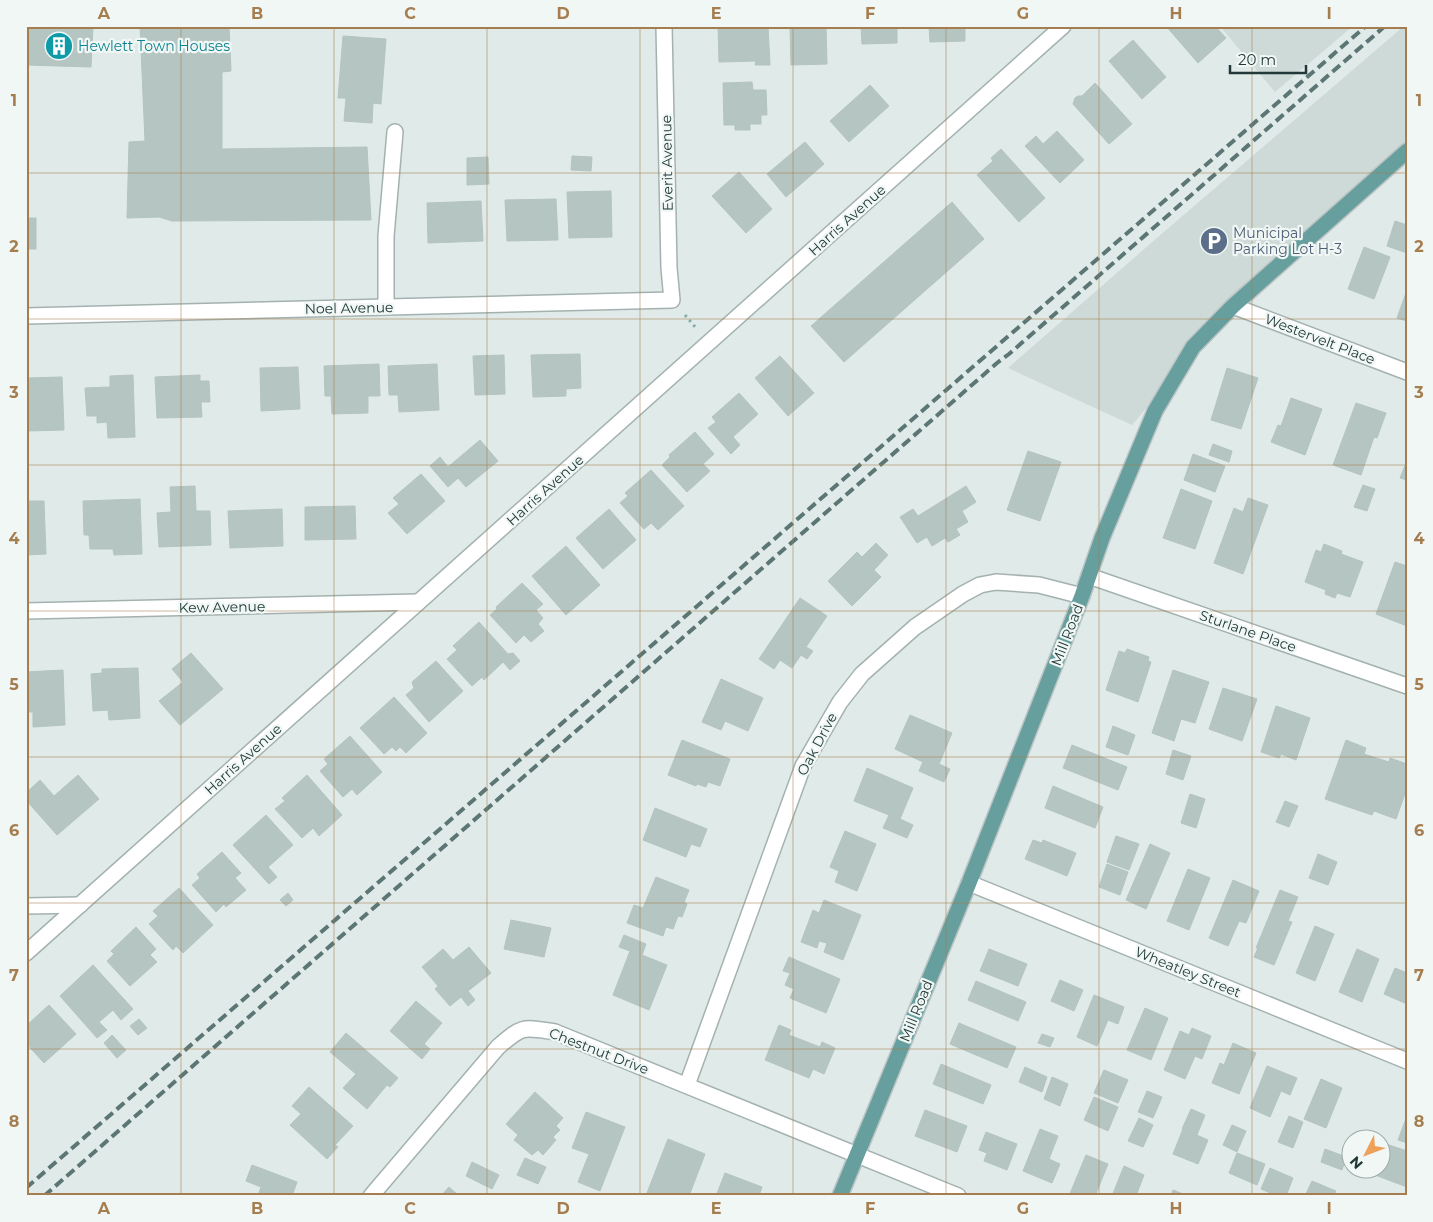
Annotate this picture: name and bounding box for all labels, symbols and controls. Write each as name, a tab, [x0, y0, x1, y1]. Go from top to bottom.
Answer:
text: A	[97, 4, 111, 23]
text: B	[251, 4, 263, 23]
text: C	[404, 4, 416, 23]
text: D	[556, 4, 570, 23]
text: E	[711, 4, 721, 23]
text: F	[865, 4, 875, 23]
text: G	[1017, 4, 1029, 23]
text: H	[1170, 4, 1182, 23]
text: I	[1326, 4, 1332, 23]
building icon: Hewlett Town Houses	[44, 31, 74, 61]
place label: Hewlett Town Houses	[78, 37, 230, 55]
scale bar	[1230, 42, 1307, 74]
text: 20 m	[1238, 50, 1276, 69]
text: 1	[11, 91, 17, 110]
text: 1	[1416, 91, 1422, 110]
street label: Everit Avenue	[657, 115, 677, 211]
street label: Harris Avenue	[805, 181, 889, 259]
place label: Municipal Parking Lot H-3	[1233, 224, 1342, 258]
parking icon: Municipal Parking Lot H-3	[1199, 226, 1229, 256]
text: 2	[9, 237, 19, 256]
text: 2	[1414, 237, 1424, 256]
street label: Noel Avenue	[304, 298, 394, 318]
street label: Westervelt Place	[1262, 310, 1378, 368]
text: 3	[8, 383, 19, 402]
text: 3	[1413, 383, 1424, 402]
street label: Harris Avenue	[503, 451, 587, 529]
text: 4	[8, 529, 20, 548]
text: 4	[1413, 529, 1425, 548]
street label: Kew Avenue	[178, 597, 266, 617]
street label: Mill Road	[1047, 601, 1087, 669]
street label: Sturlane Place	[1197, 606, 1299, 656]
text: 5	[9, 675, 19, 694]
text: 5	[1414, 675, 1424, 694]
street label: Oak Drive	[793, 709, 841, 779]
street label: Harris Avenue	[201, 720, 285, 798]
text: 6	[9, 821, 19, 840]
text: 6	[1414, 821, 1424, 840]
street label: Wheatley Street	[1132, 943, 1244, 1002]
text: 7	[9, 966, 19, 985]
text: 7	[1414, 966, 1424, 985]
street label: Mill Road	[895, 978, 937, 1044]
street label: Chestnut Drive	[547, 1024, 651, 1078]
text: 8	[9, 1112, 19, 1131]
text: 8	[1414, 1112, 1424, 1131]
north arrow	[1340, 1130, 1390, 1180]
text: N	[1346, 1152, 1367, 1173]
text: A	[97, 1199, 111, 1218]
text: B	[251, 1199, 263, 1218]
text: C	[404, 1199, 416, 1218]
text: D	[556, 1199, 570, 1218]
text: E	[711, 1199, 721, 1218]
text: F	[865, 1199, 875, 1218]
text: G	[1017, 1199, 1029, 1218]
text: H	[1170, 1199, 1182, 1218]
text: I	[1326, 1199, 1332, 1218]

